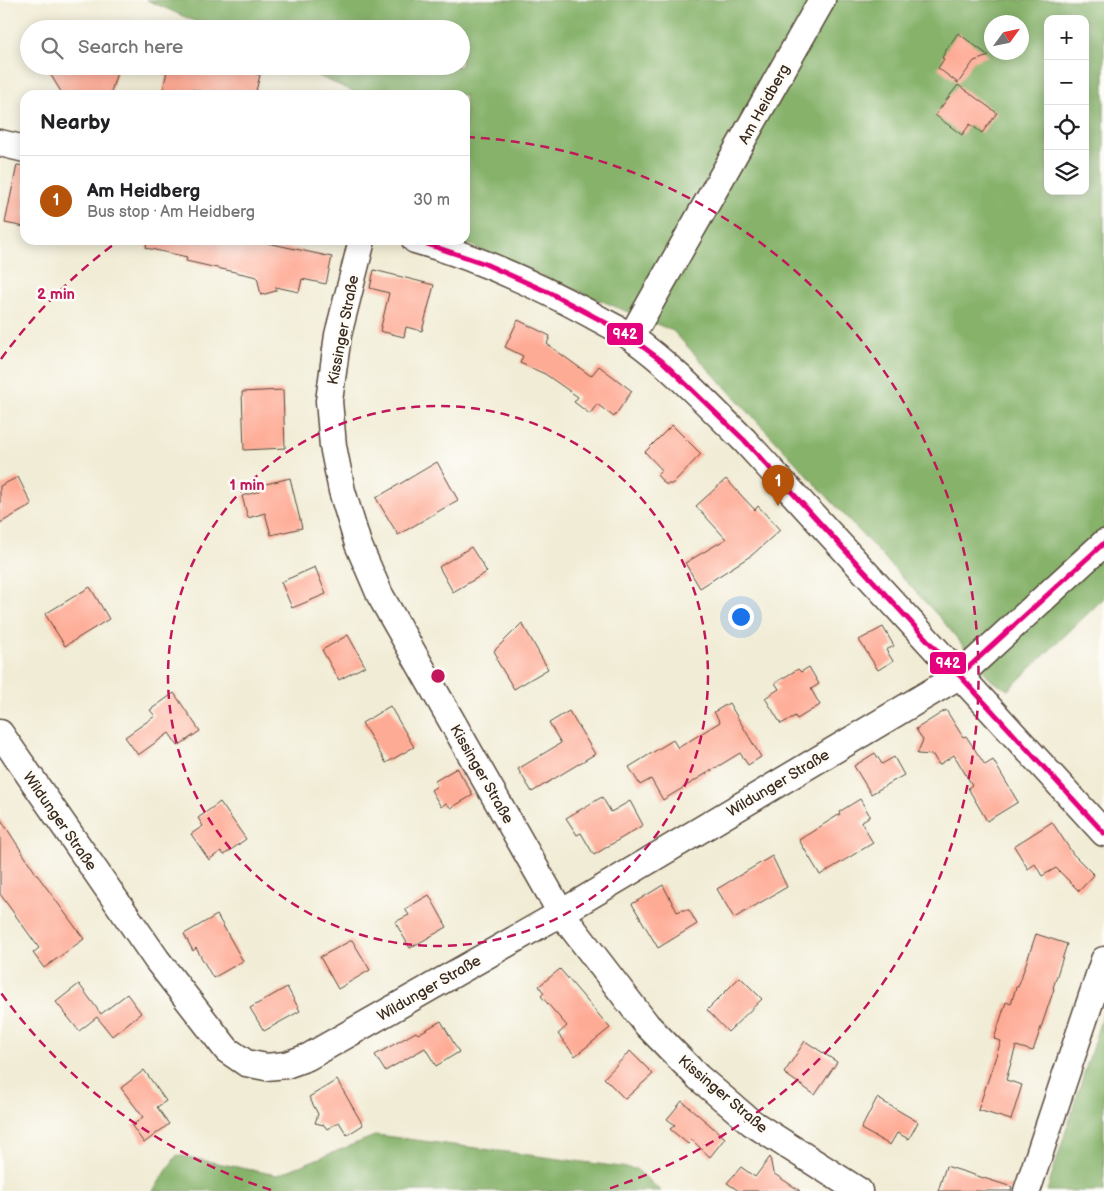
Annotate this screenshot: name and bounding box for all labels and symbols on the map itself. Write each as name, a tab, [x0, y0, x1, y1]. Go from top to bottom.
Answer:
north arrow	[984, 15, 1029, 60]
street label: Am Heidberg	[735, 61, 794, 148]
street label: Kissinger Straße	[324, 274, 363, 387]
text: 2 min	[37, 285, 75, 304]
line badge: 942	[606, 322, 644, 346]
text: 942	[613, 326, 638, 343]
pin: 1	[762, 465, 794, 506]
text: 1 min	[229, 476, 265, 495]
your location	[728, 604, 754, 630]
line badge: 942	[929, 651, 967, 675]
text: 942	[936, 655, 961, 672]
centre of rings	[429, 667, 447, 685]
street label: Kissinger Straße	[446, 721, 518, 827]
street label: Wildunger Straße	[723, 745, 833, 822]
street label: Wildunger Straße	[18, 768, 101, 875]
street label: Wildunger Straße	[374, 951, 484, 1026]
street label: Kissinger Straße	[674, 1051, 771, 1137]

